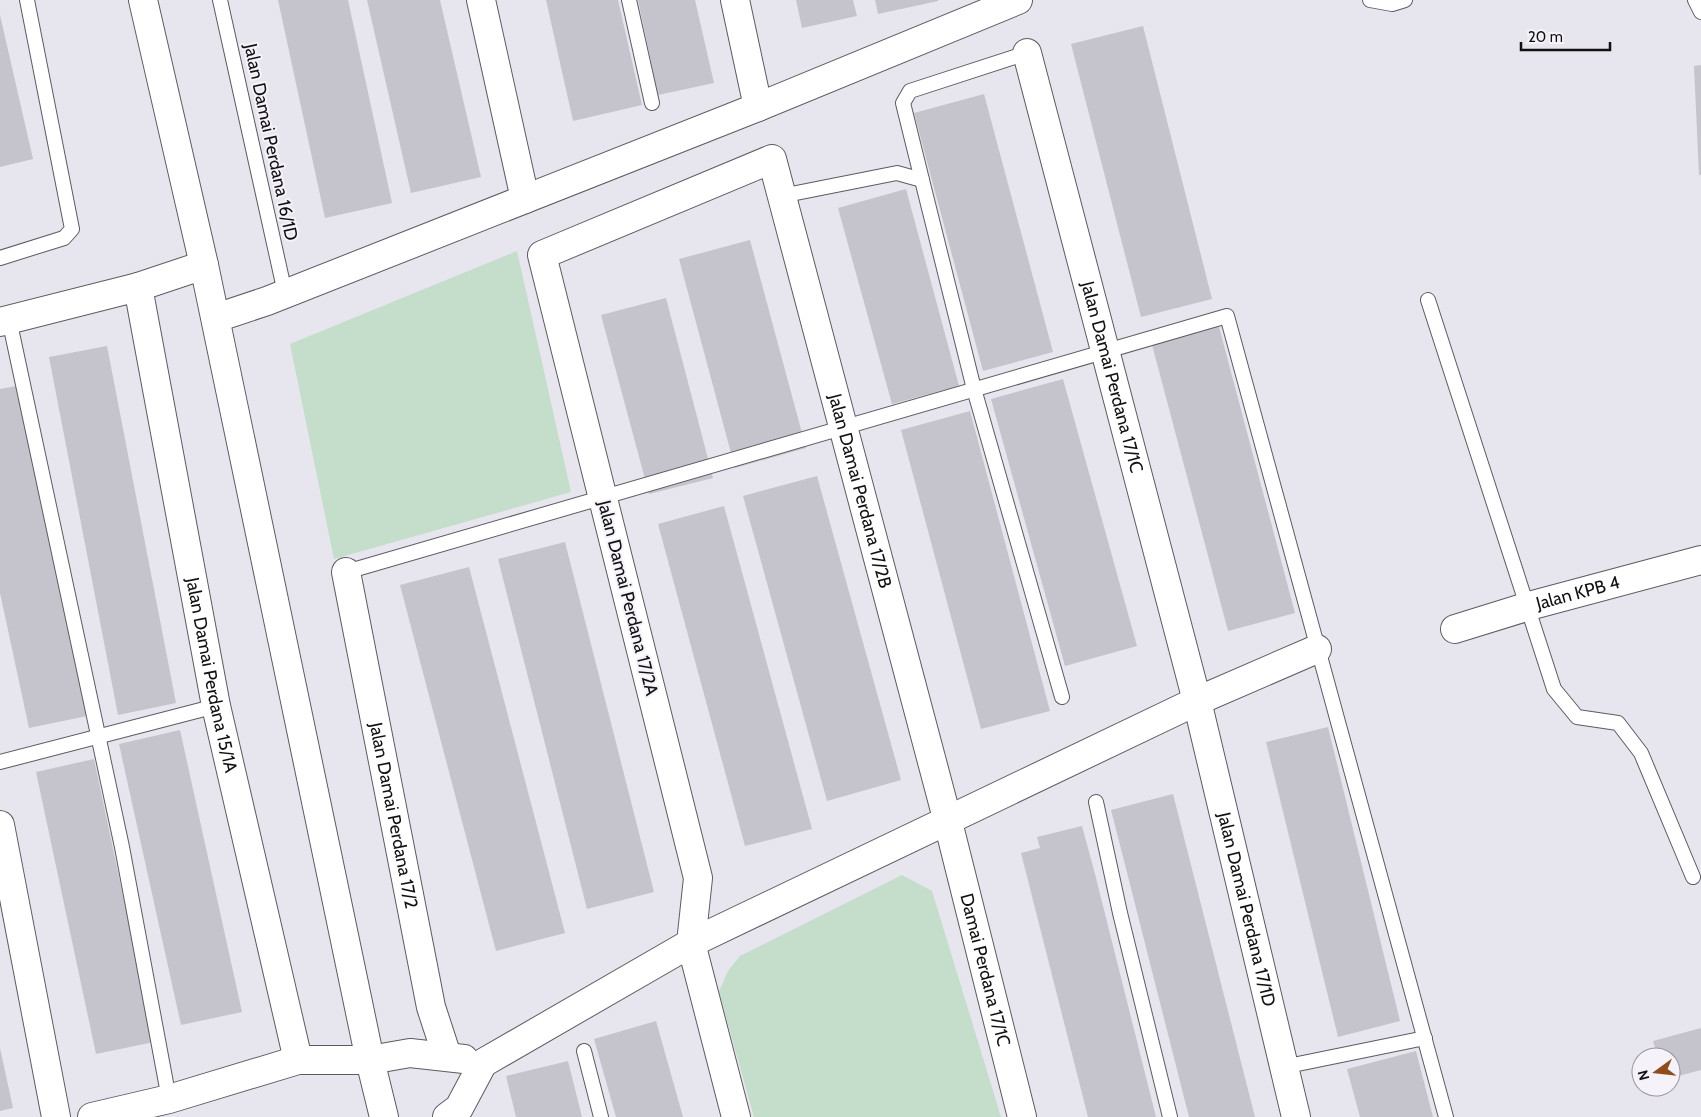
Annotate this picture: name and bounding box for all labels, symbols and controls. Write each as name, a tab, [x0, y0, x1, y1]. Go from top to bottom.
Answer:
scale bar	[1521, 20, 1610, 52]
text: 20 m	[1528, 28, 1563, 46]
street label: Jalan Damai Perdana 16/1D	[239, 40, 303, 243]
street label: Jalan Damai Perdana 17/1C	[1076, 278, 1148, 475]
street label: Jalan Damai Perdana 17/2B	[824, 390, 896, 591]
street label: Jalan Damai Perdana 17/2A	[593, 497, 663, 698]
street label: Jalan KPB 4	[1533, 571, 1622, 615]
street label: Jalan Damai Perdana 15/1A	[181, 575, 242, 775]
street label: Jalan Damai Perdana 17/2	[364, 719, 423, 910]
street label: Jalan Damai Perdana 17/1D	[1213, 809, 1280, 1009]
street label: Damai Perdana 17/1C	[955, 891, 1015, 1049]
north arrow	[1631, 1047, 1681, 1097]
text: N	[1633, 1068, 1653, 1082]

